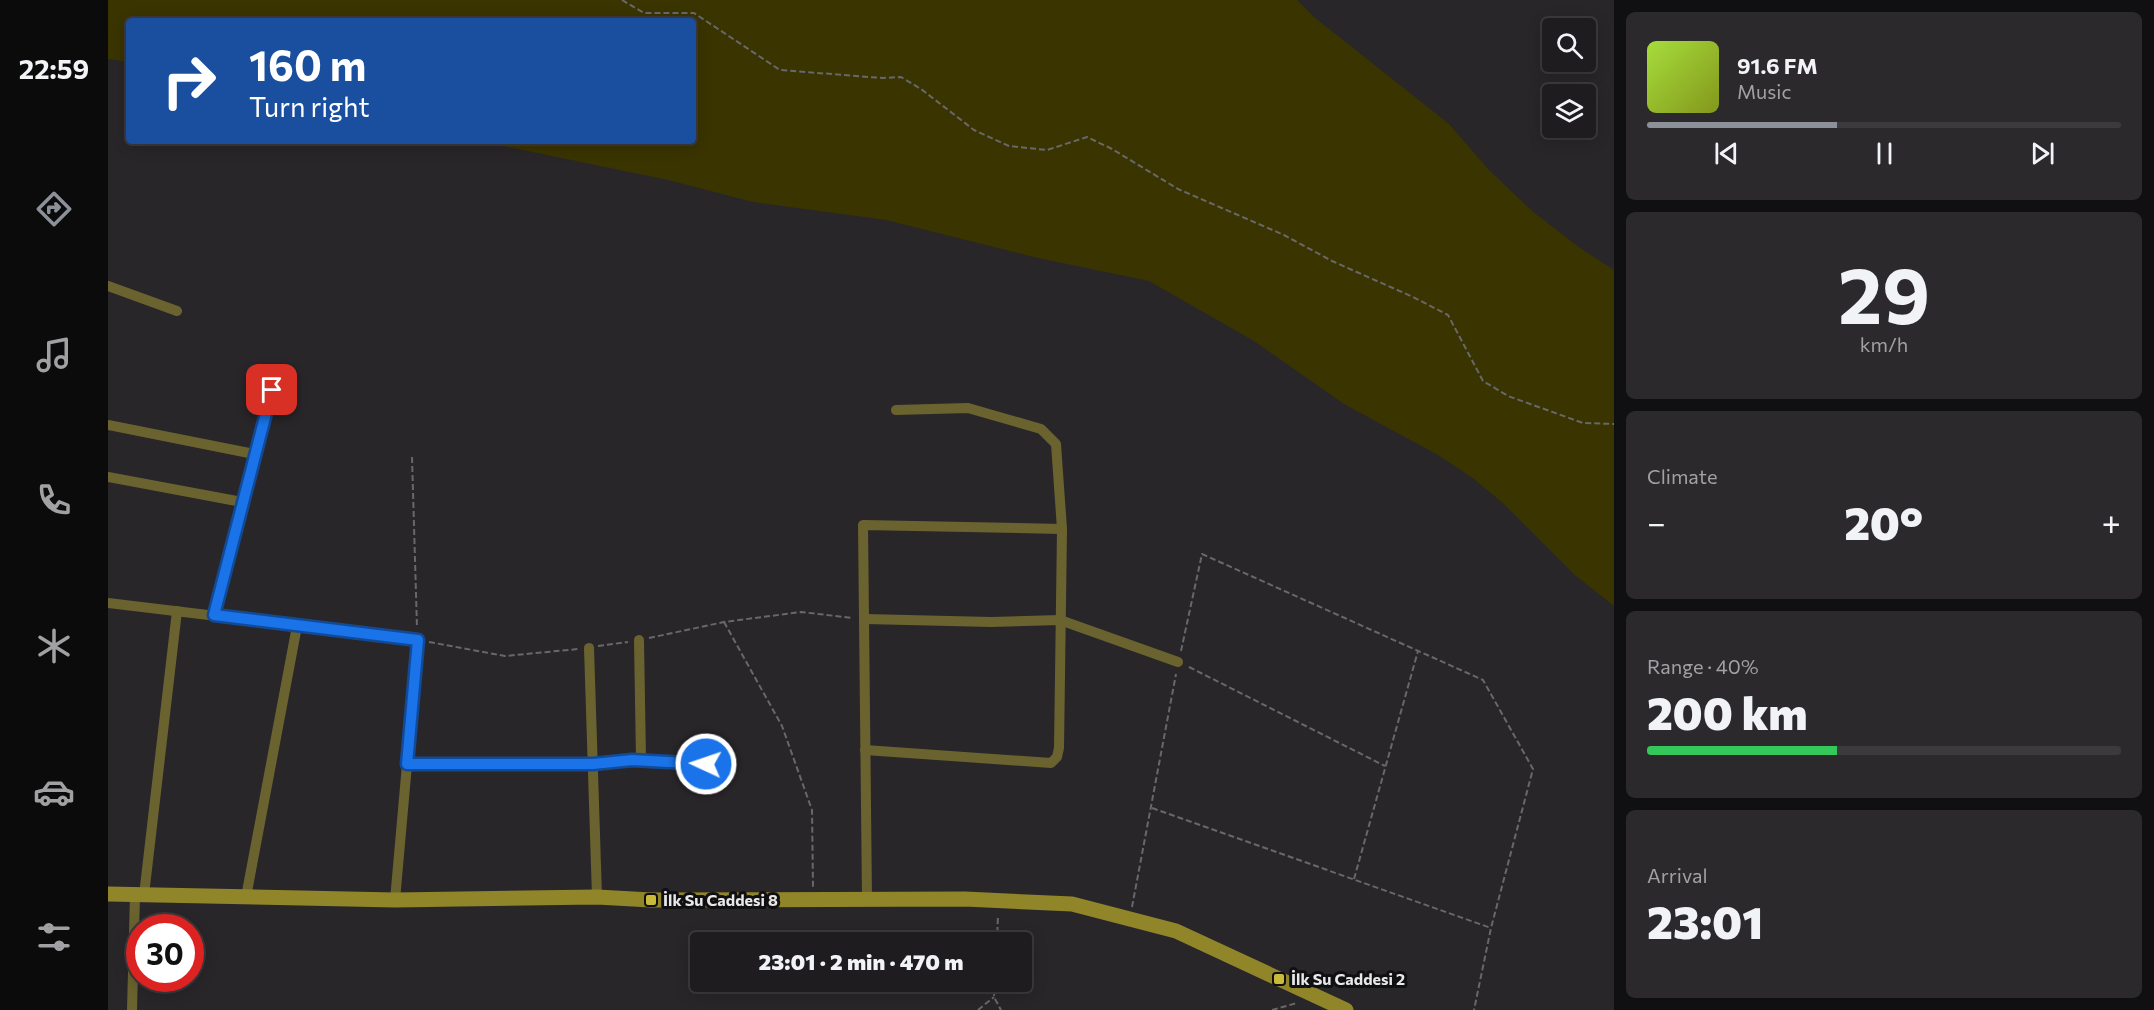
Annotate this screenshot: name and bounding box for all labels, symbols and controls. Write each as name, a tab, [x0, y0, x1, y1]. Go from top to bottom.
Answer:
map controls	[1542, 18, 1596, 138]
button: search	[1542, 18, 1596, 72]
text: 160 m	[249, 38, 367, 90]
icon: right	[150, 42, 228, 120]
text: 22:59	[19, 52, 89, 85]
text: 91.6 FM	[1737, 52, 1818, 79]
text: Music	[1737, 79, 1791, 103]
button: layers	[1542, 84, 1596, 138]
text: Turn right	[249, 90, 369, 123]
icon: previous	[1710, 137, 1743, 170]
icon: pause	[1868, 137, 1901, 170]
icon: next	[2026, 137, 2059, 170]
icon: directions	[33, 188, 75, 230]
text: 29	[1838, 245, 1930, 340]
text: km/h	[1860, 332, 1908, 356]
icon: music	[33, 334, 75, 376]
pin	[246, 364, 297, 415]
icon: arrive	[255, 373, 288, 406]
text: Climate	[1647, 464, 1717, 488]
icon: phone	[33, 479, 75, 521]
text: 20°	[1844, 494, 1923, 549]
text: −	[1647, 501, 1666, 542]
text: +	[2102, 501, 2121, 542]
icon: climate	[33, 625, 75, 667]
text: Range · 40%	[1647, 654, 1759, 678]
text: 200 km	[1647, 684, 1808, 739]
position arrow	[674, 732, 738, 796]
icon: car	[33, 771, 75, 813]
text: Arrival	[1647, 863, 1708, 887]
place label: İlk Su Caddesi 8	[663, 890, 778, 909]
marker: İlk Su Caddesi 8	[644, 893, 658, 907]
text: 23:01	[1647, 893, 1763, 948]
speed limit sign: 30	[126, 914, 204, 992]
icon: filters	[33, 916, 75, 958]
text: 23:01 · 2 min · 470 m	[759, 948, 963, 975]
place label: İlk Su Caddesi 2	[1291, 969, 1405, 988]
marker: İlk Su Caddesi 2	[1272, 972, 1286, 986]

